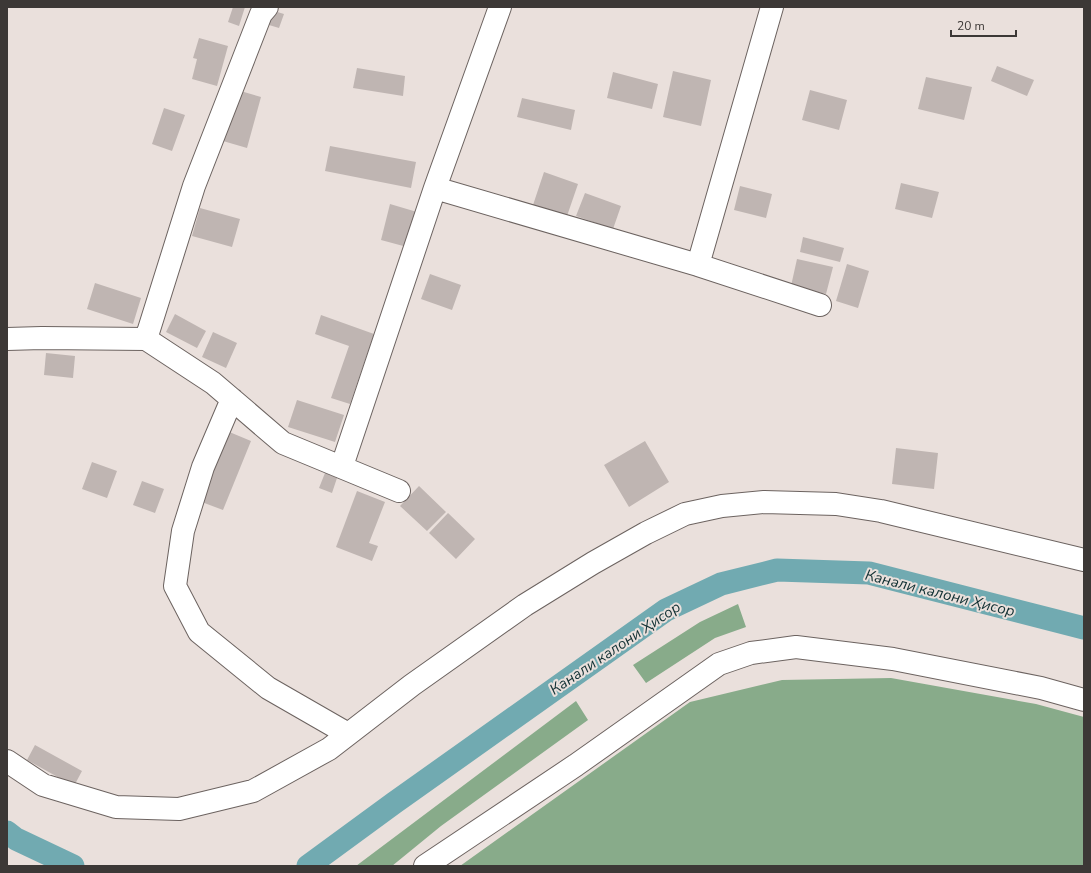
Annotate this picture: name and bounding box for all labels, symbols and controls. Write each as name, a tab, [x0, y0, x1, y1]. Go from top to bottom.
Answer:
scale bar	[951, 12, 1016, 38]
text: 20 m	[957, 18, 985, 34]
water label: Канали калони Ҳисор	[863, 565, 1017, 621]
water label: Канали калони Ҳисор	[546, 597, 684, 699]

